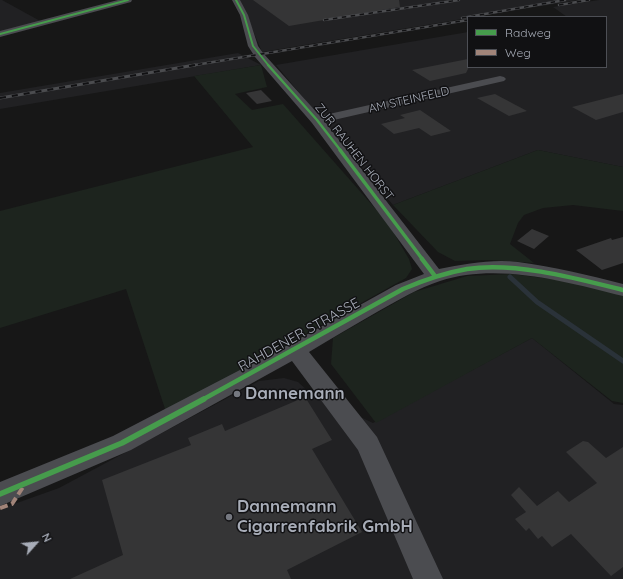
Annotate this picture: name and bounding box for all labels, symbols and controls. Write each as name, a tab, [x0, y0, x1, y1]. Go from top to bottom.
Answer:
legend	[467, 16, 607, 68]
text: Radweg	[505, 25, 551, 40]
text: Weg	[505, 45, 531, 60]
street label: AM STEINFELD	[367, 84, 451, 116]
street label: ZUR RAUHEN HORST	[312, 101, 396, 203]
street label: RAHDENER STRASSE	[235, 295, 363, 375]
place label: Dannemann	[245, 384, 345, 404]
marker: Dannemann	[232, 389, 242, 399]
place label: Dannemann Cigarrenfabrik GmbH	[237, 497, 413, 537]
marker: Dannemann Cigarrenfabrik GmbH	[224, 512, 234, 522]
north arrow	[16, 523, 56, 563]
text: N	[39, 531, 55, 544]

